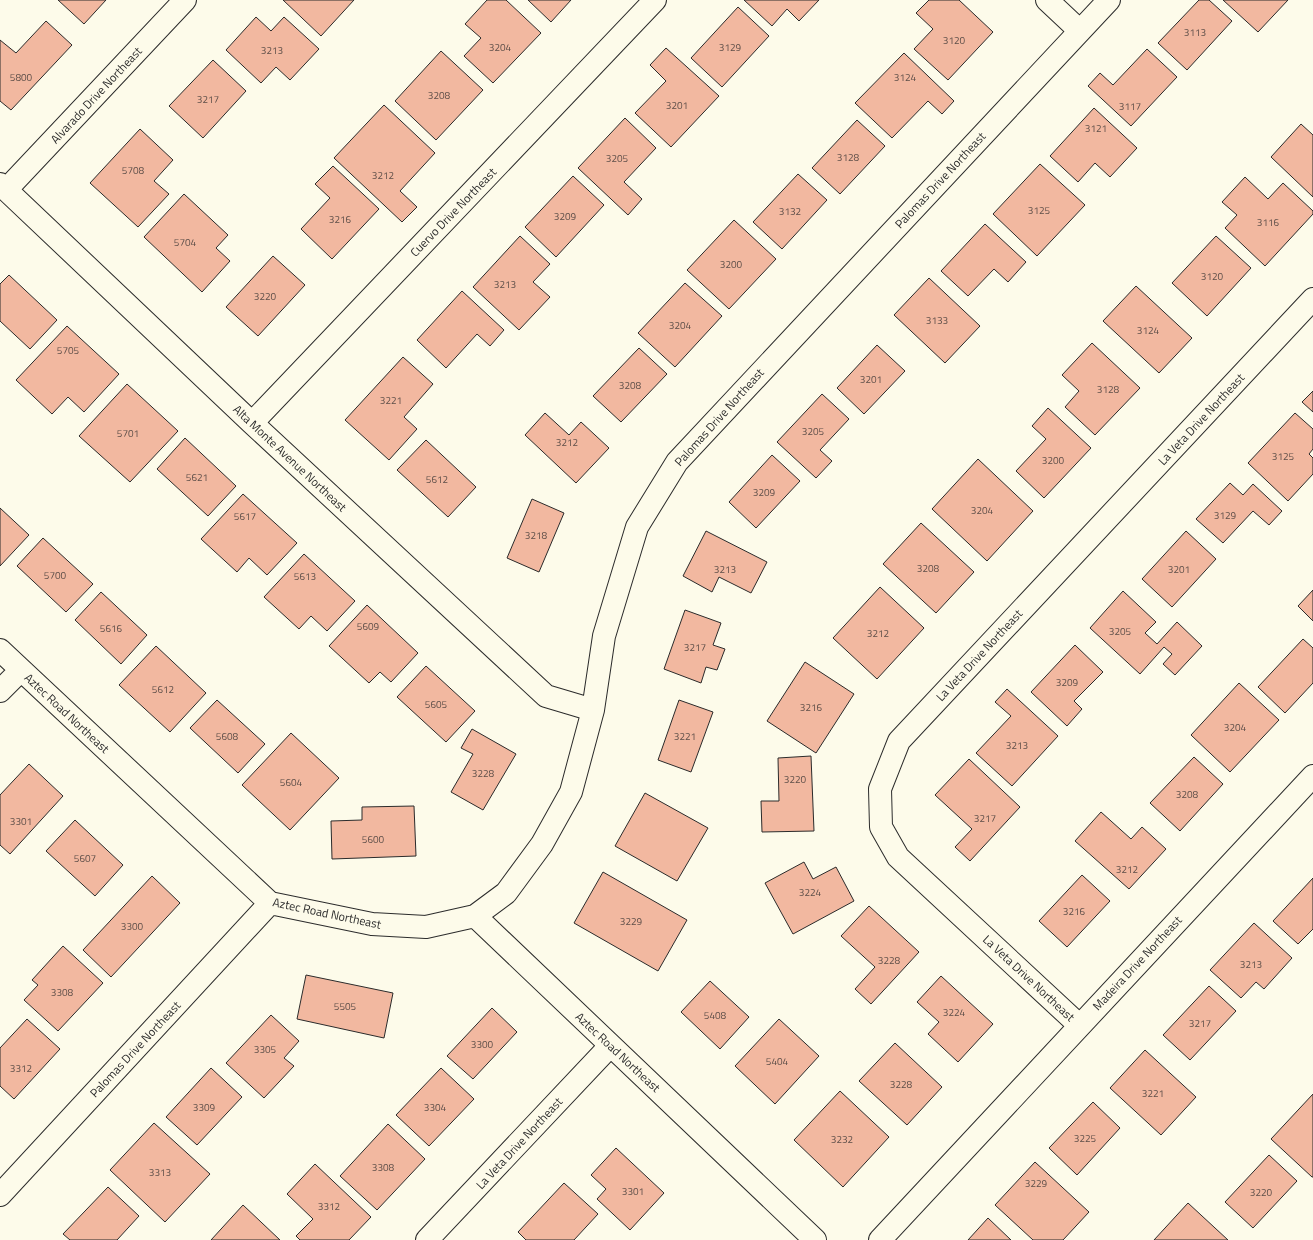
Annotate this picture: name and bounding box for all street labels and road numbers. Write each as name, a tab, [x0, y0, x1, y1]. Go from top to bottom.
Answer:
street label: Alvarado Drive Northeast	[46, 41, 147, 148]
street label: Palomas Drive Northeast	[890, 127, 991, 233]
street label: Cuervo Drive Northeast	[405, 163, 501, 261]
street label: Palomas Drive Northeast	[670, 363, 769, 470]
street label: La Veta Drive Northeast	[1153, 368, 1249, 469]
street label: Alta Monte Avenue Northeast	[229, 400, 352, 517]
street label: La Veta Drive Northeast	[931, 604, 1027, 705]
street label: Aztec Road Northeast	[20, 668, 114, 758]
street label: Aztec Road Northeast	[271, 892, 384, 934]
street label: Madeira Drive Northeast	[1088, 911, 1187, 1015]
street label: La Veta Drive Northeast	[979, 930, 1080, 1026]
street label: Palomas Drive Northeast	[85, 996, 186, 1102]
street label: Aztec Road Northeast	[571, 1007, 665, 1097]
street label: La Veta Drive Northeast	[471, 1092, 567, 1193]

